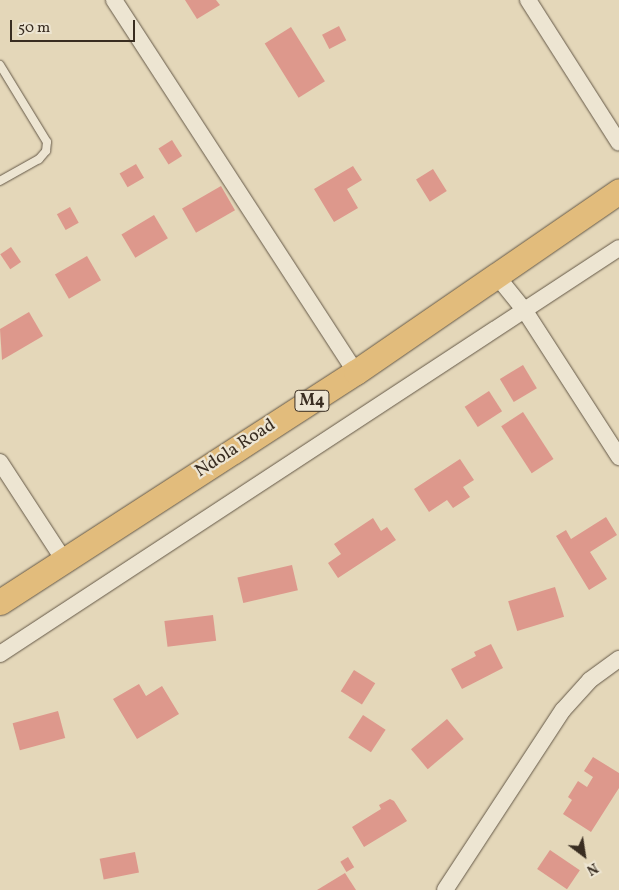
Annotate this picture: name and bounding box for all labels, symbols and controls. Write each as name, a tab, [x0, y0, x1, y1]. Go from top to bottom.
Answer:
scale bar	[12, 10, 138, 42]
text: 50 m	[18, 18, 50, 39]
road number: M4	[293, 388, 331, 414]
street label: Ndola Road	[192, 415, 280, 483]
north arrow	[559, 830, 609, 880]
text: N	[583, 858, 601, 879]

